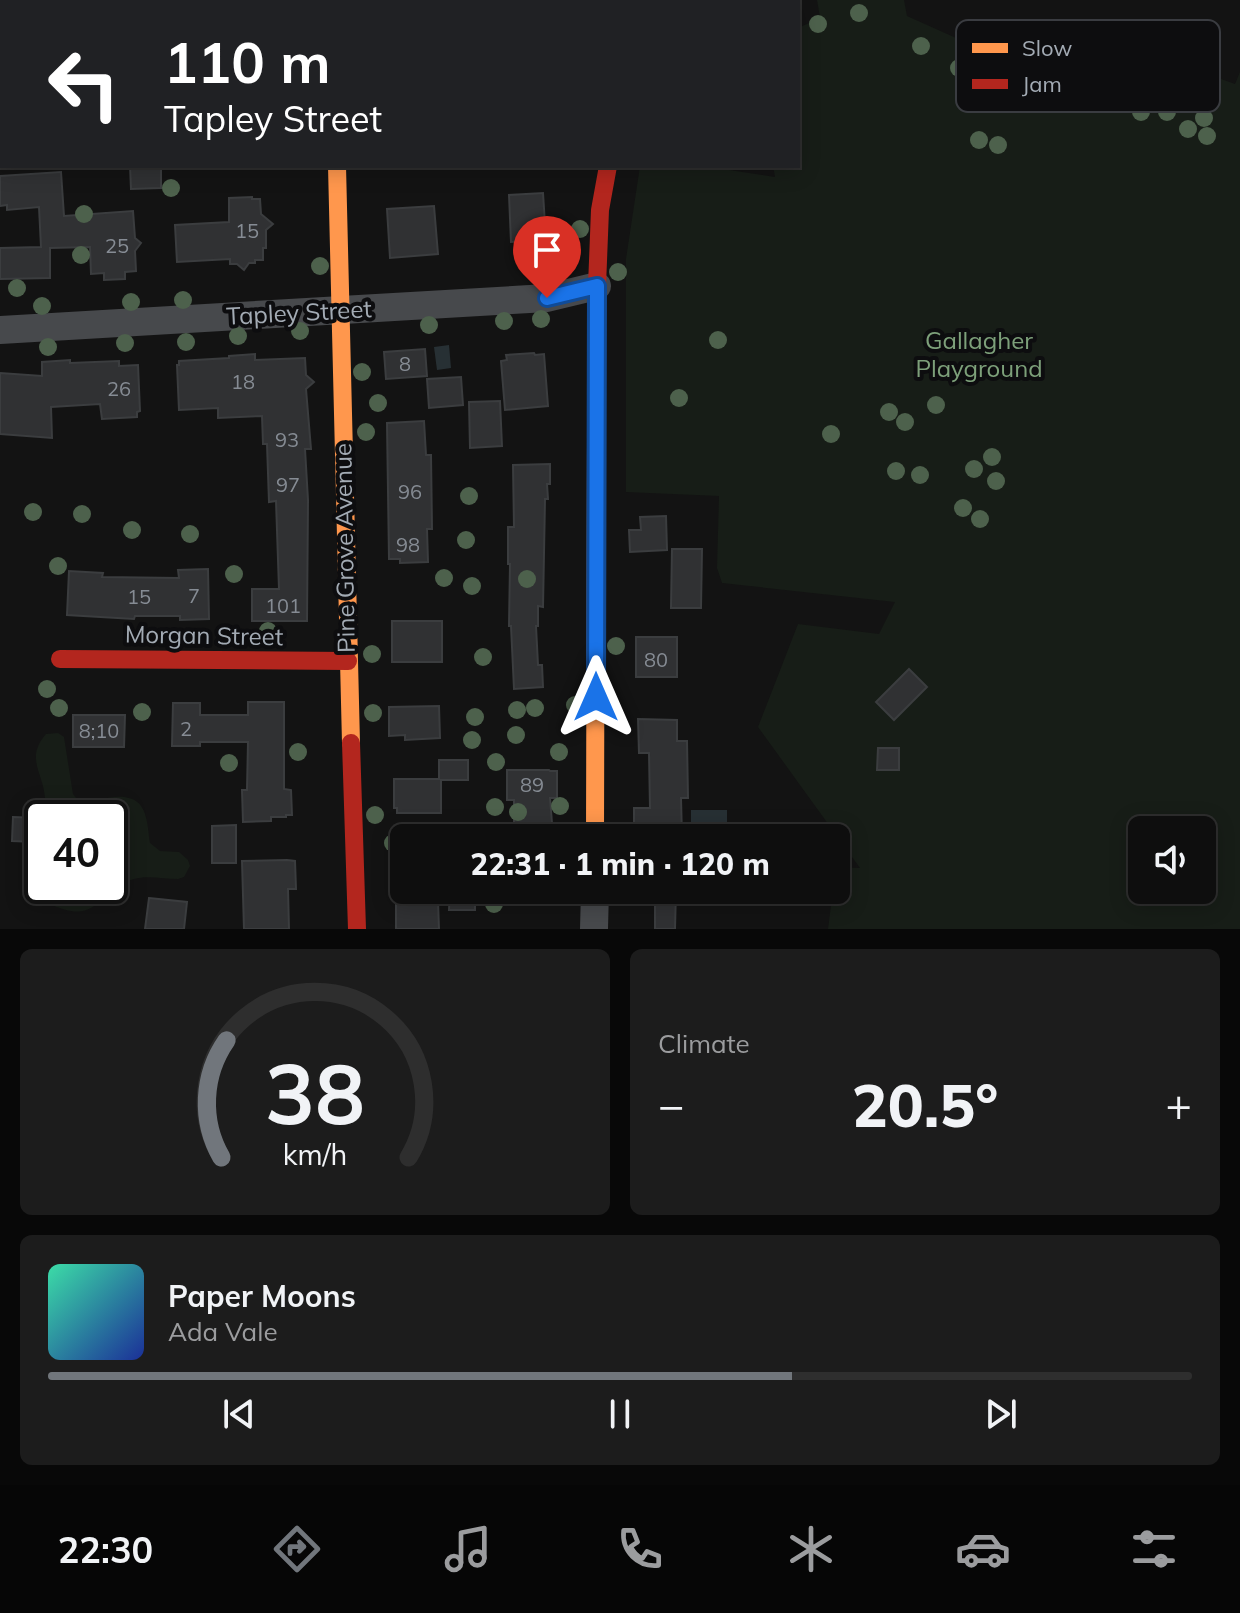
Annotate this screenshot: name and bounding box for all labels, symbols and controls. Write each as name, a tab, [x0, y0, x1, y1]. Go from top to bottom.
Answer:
legend	[956, 20, 1220, 112]
text: 110 m	[164, 27, 331, 97]
icon: left	[32, 32, 136, 136]
text: Slow	[1022, 34, 1072, 62]
text: Jam	[1022, 70, 1062, 98]
text: Tapley Street	[164, 96, 382, 141]
pin	[513, 216, 581, 298]
house number: 15	[235, 218, 259, 243]
icon: arrive	[525, 228, 569, 272]
house number: 25	[105, 233, 129, 258]
street label: Tapley Street	[226, 293, 372, 331]
park label: Gallagher Playground	[915, 325, 1043, 383]
house number: 8	[399, 351, 411, 376]
house number: 18	[231, 369, 255, 394]
house number: 26	[107, 376, 131, 401]
house number: 93	[275, 427, 299, 452]
street label: Pine Grove Avenue	[327, 443, 361, 653]
house number: 97	[276, 472, 300, 497]
house number: 96	[398, 479, 422, 504]
house number: 98	[396, 532, 420, 557]
house number: 7	[188, 583, 200, 608]
house number: 15	[127, 584, 151, 609]
house number: 101	[265, 593, 301, 618]
street label: Morgan Street	[125, 619, 283, 651]
house number: 80	[644, 647, 668, 672]
position arrow	[554, 655, 638, 739]
house number: 2	[180, 716, 192, 741]
house number: 8;10	[79, 718, 119, 743]
house number: 89	[520, 772, 544, 797]
speed limit sign: 40	[24, 800, 128, 904]
map controls	[1128, 816, 1216, 904]
button: sound	[1128, 816, 1216, 904]
text: 22:31 · 1 min · 120 m	[470, 845, 770, 883]
text: Climate	[658, 1027, 750, 1060]
text: 38	[265, 1040, 365, 1145]
text: 20.5°	[852, 1067, 998, 1142]
text: −	[658, 1077, 684, 1132]
text: +	[1166, 1077, 1192, 1132]
text: km/h	[283, 1136, 347, 1172]
text: Paper Moons	[168, 1277, 356, 1315]
text: Ada Vale	[168, 1315, 278, 1348]
icon: previous	[217, 1392, 261, 1436]
icon: pause	[598, 1392, 642, 1436]
icon: next	[979, 1392, 1023, 1436]
icon: directions	[269, 1521, 325, 1577]
icon: music	[440, 1521, 496, 1577]
icon: phone	[612, 1521, 668, 1577]
icon: climate	[783, 1521, 839, 1577]
icon: car	[955, 1521, 1011, 1577]
icon: filters	[1126, 1521, 1182, 1577]
text: 22:30	[58, 1527, 153, 1572]

